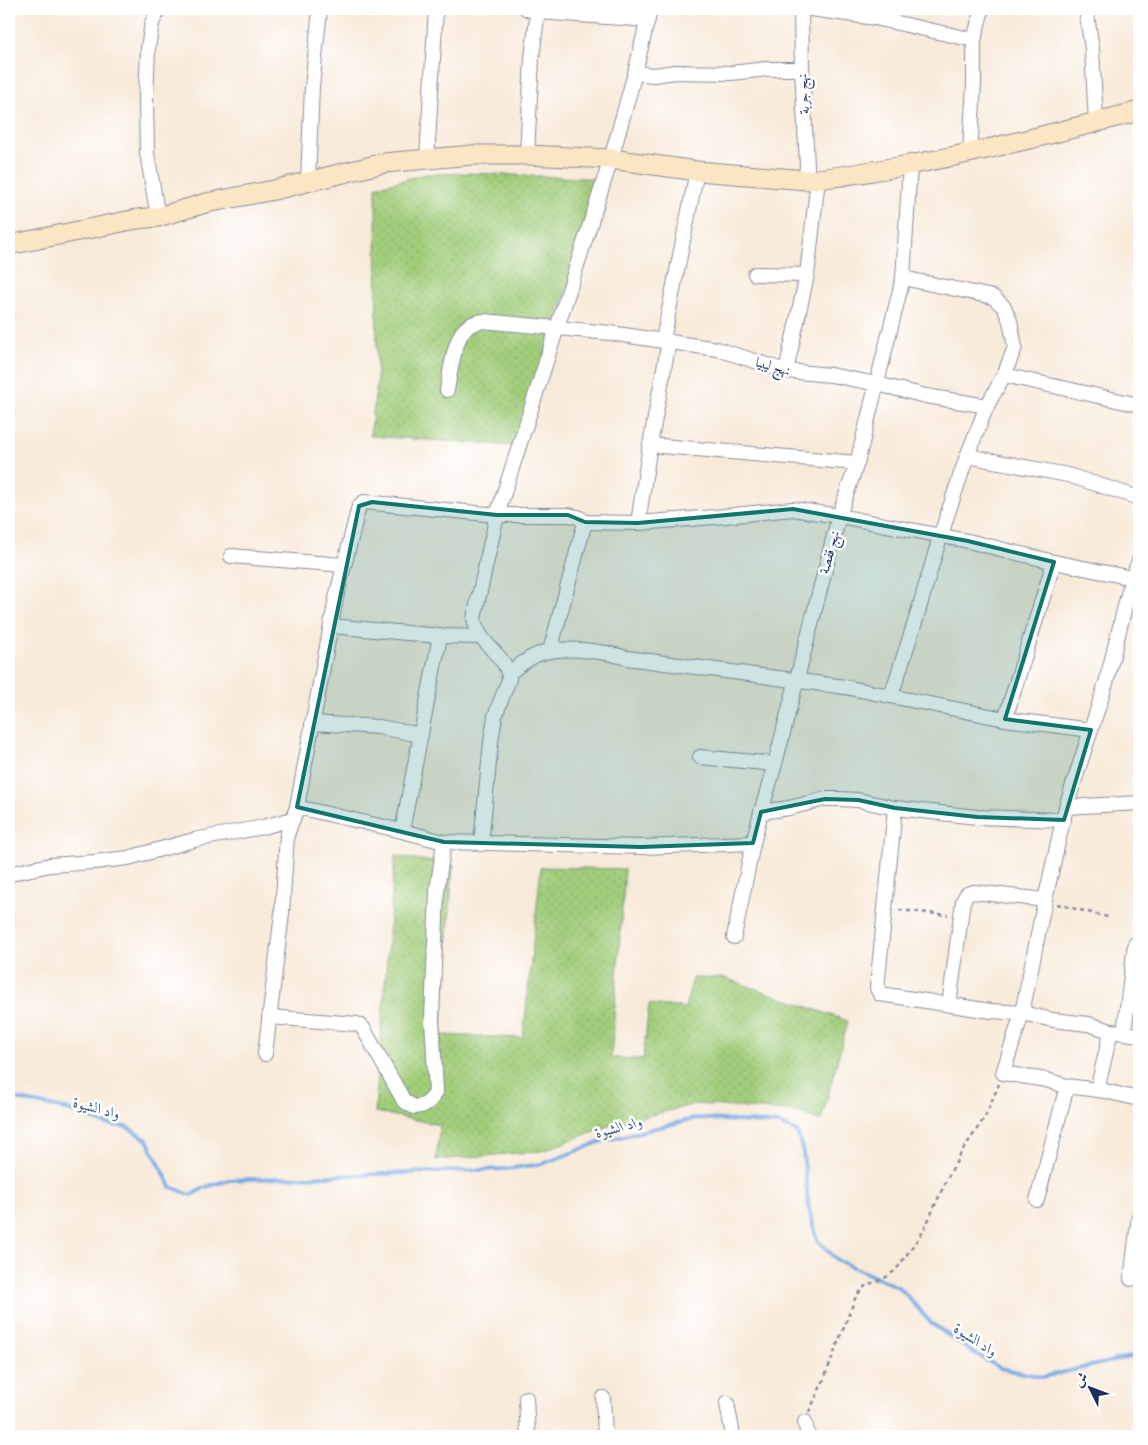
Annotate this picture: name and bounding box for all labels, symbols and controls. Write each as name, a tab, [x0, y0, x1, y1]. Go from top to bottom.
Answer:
street label: نهج جربة	[794, 73, 817, 115]
street label: نهج ليبيا	[752, 353, 792, 383]
street label: نهج قفصة	[816, 529, 847, 577]
water label: واد الشيوة	[70, 1093, 123, 1123]
water label: واد الشيوة	[592, 1112, 645, 1142]
water label: واد الشيوة	[950, 1319, 1001, 1361]
north arrow	[1066, 1362, 1116, 1412]
text: ش	[1070, 1369, 1092, 1390]

